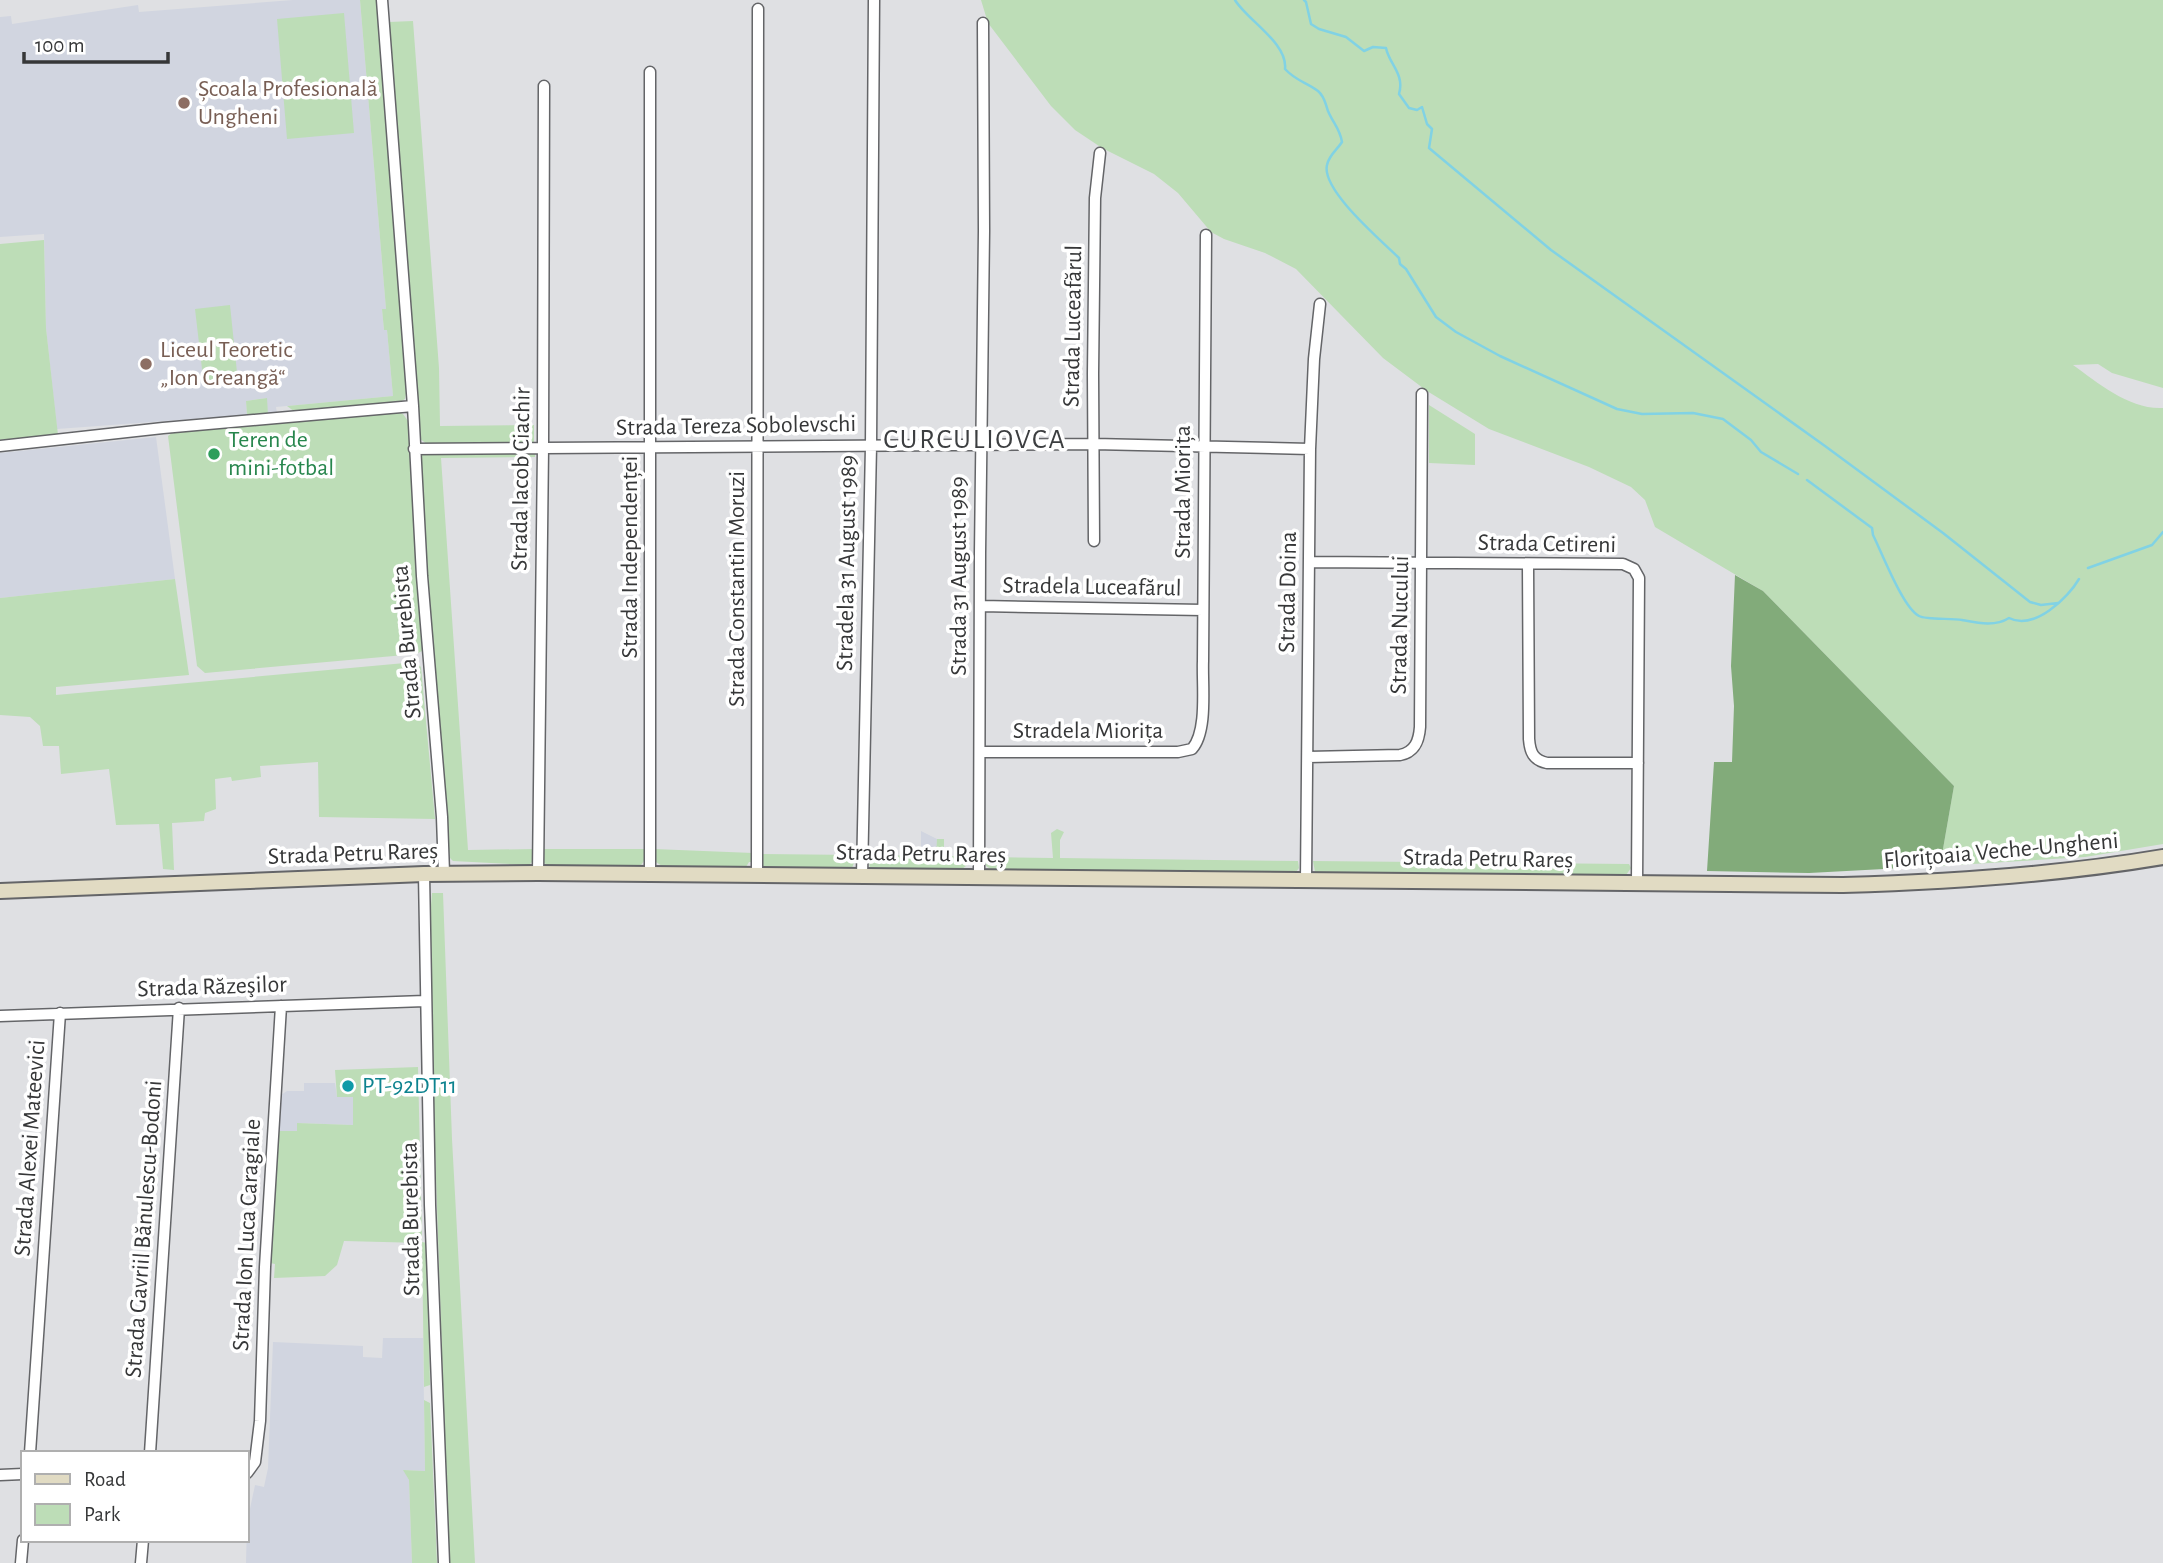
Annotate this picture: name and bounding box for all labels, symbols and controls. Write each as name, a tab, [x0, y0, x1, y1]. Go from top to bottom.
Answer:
scale bar	[24, 21, 168, 65]
text: 100 m	[35, 35, 85, 56]
place label: Școala Profesională Ungheni	[198, 77, 378, 129]
marker: Școala Profesională Ungheni	[176, 95, 192, 111]
street label: Strada Luceafărul	[1060, 245, 1086, 407]
place label: Liceul Teoretic „Ion Creangă“	[160, 338, 293, 390]
marker: Liceul Teoretic „Ion Creangă“	[138, 356, 154, 372]
street label: Strada Iacob Ciachir	[507, 387, 535, 571]
street label: Strada Tereza Sobolevschi	[616, 412, 856, 440]
street label: Strada Miorița	[1171, 425, 1196, 559]
district label: CURCULIOVCA	[883, 426, 1067, 454]
place label: Teren de mini-fotbal	[228, 428, 334, 480]
marker: Teren de mini-fotbal	[206, 446, 222, 462]
street label: Stradela 31 August 1989	[833, 455, 861, 671]
street label: Strada Independenței	[618, 456, 643, 658]
street label: Strada Constantin Moruzi	[725, 471, 749, 707]
street label: Strada 31 August 1989	[947, 476, 971, 676]
street label: Strada Doina	[1275, 531, 1301, 653]
street label: Strada Cetireni	[1478, 531, 1616, 557]
street label: Strada Nucului	[1387, 555, 1413, 695]
street label: Strada Burebista	[388, 564, 426, 720]
street label: Stradela Luceafărul	[1002, 573, 1182, 601]
street label: Stradela Miorița	[1013, 719, 1163, 744]
street label: Florițoaia Veche-Ungheni	[1882, 829, 2120, 874]
street label: Strada Petru Rareș	[267, 839, 439, 870]
street label: Strada Petru Rareș	[836, 841, 1006, 868]
street label: Strada Petru Rareș	[1403, 846, 1573, 873]
street label: Strada Răzeşilor	[137, 972, 287, 1002]
street label: Strada Alexei Mateevici	[10, 1039, 50, 1257]
place label: PT-92DT11	[362, 1074, 457, 1098]
marker: PT-92DT11	[340, 1078, 356, 1094]
street label: Strada Gavriil Bănulescu-Bodoni	[122, 1079, 166, 1379]
street label: Strada Ion Luca Caragiale	[229, 1118, 265, 1352]
street label: Strada Burebista	[398, 1142, 424, 1296]
legend	[21, 1451, 248, 1542]
text: Road	[84, 1469, 126, 1490]
text: Park	[84, 1504, 121, 1525]

